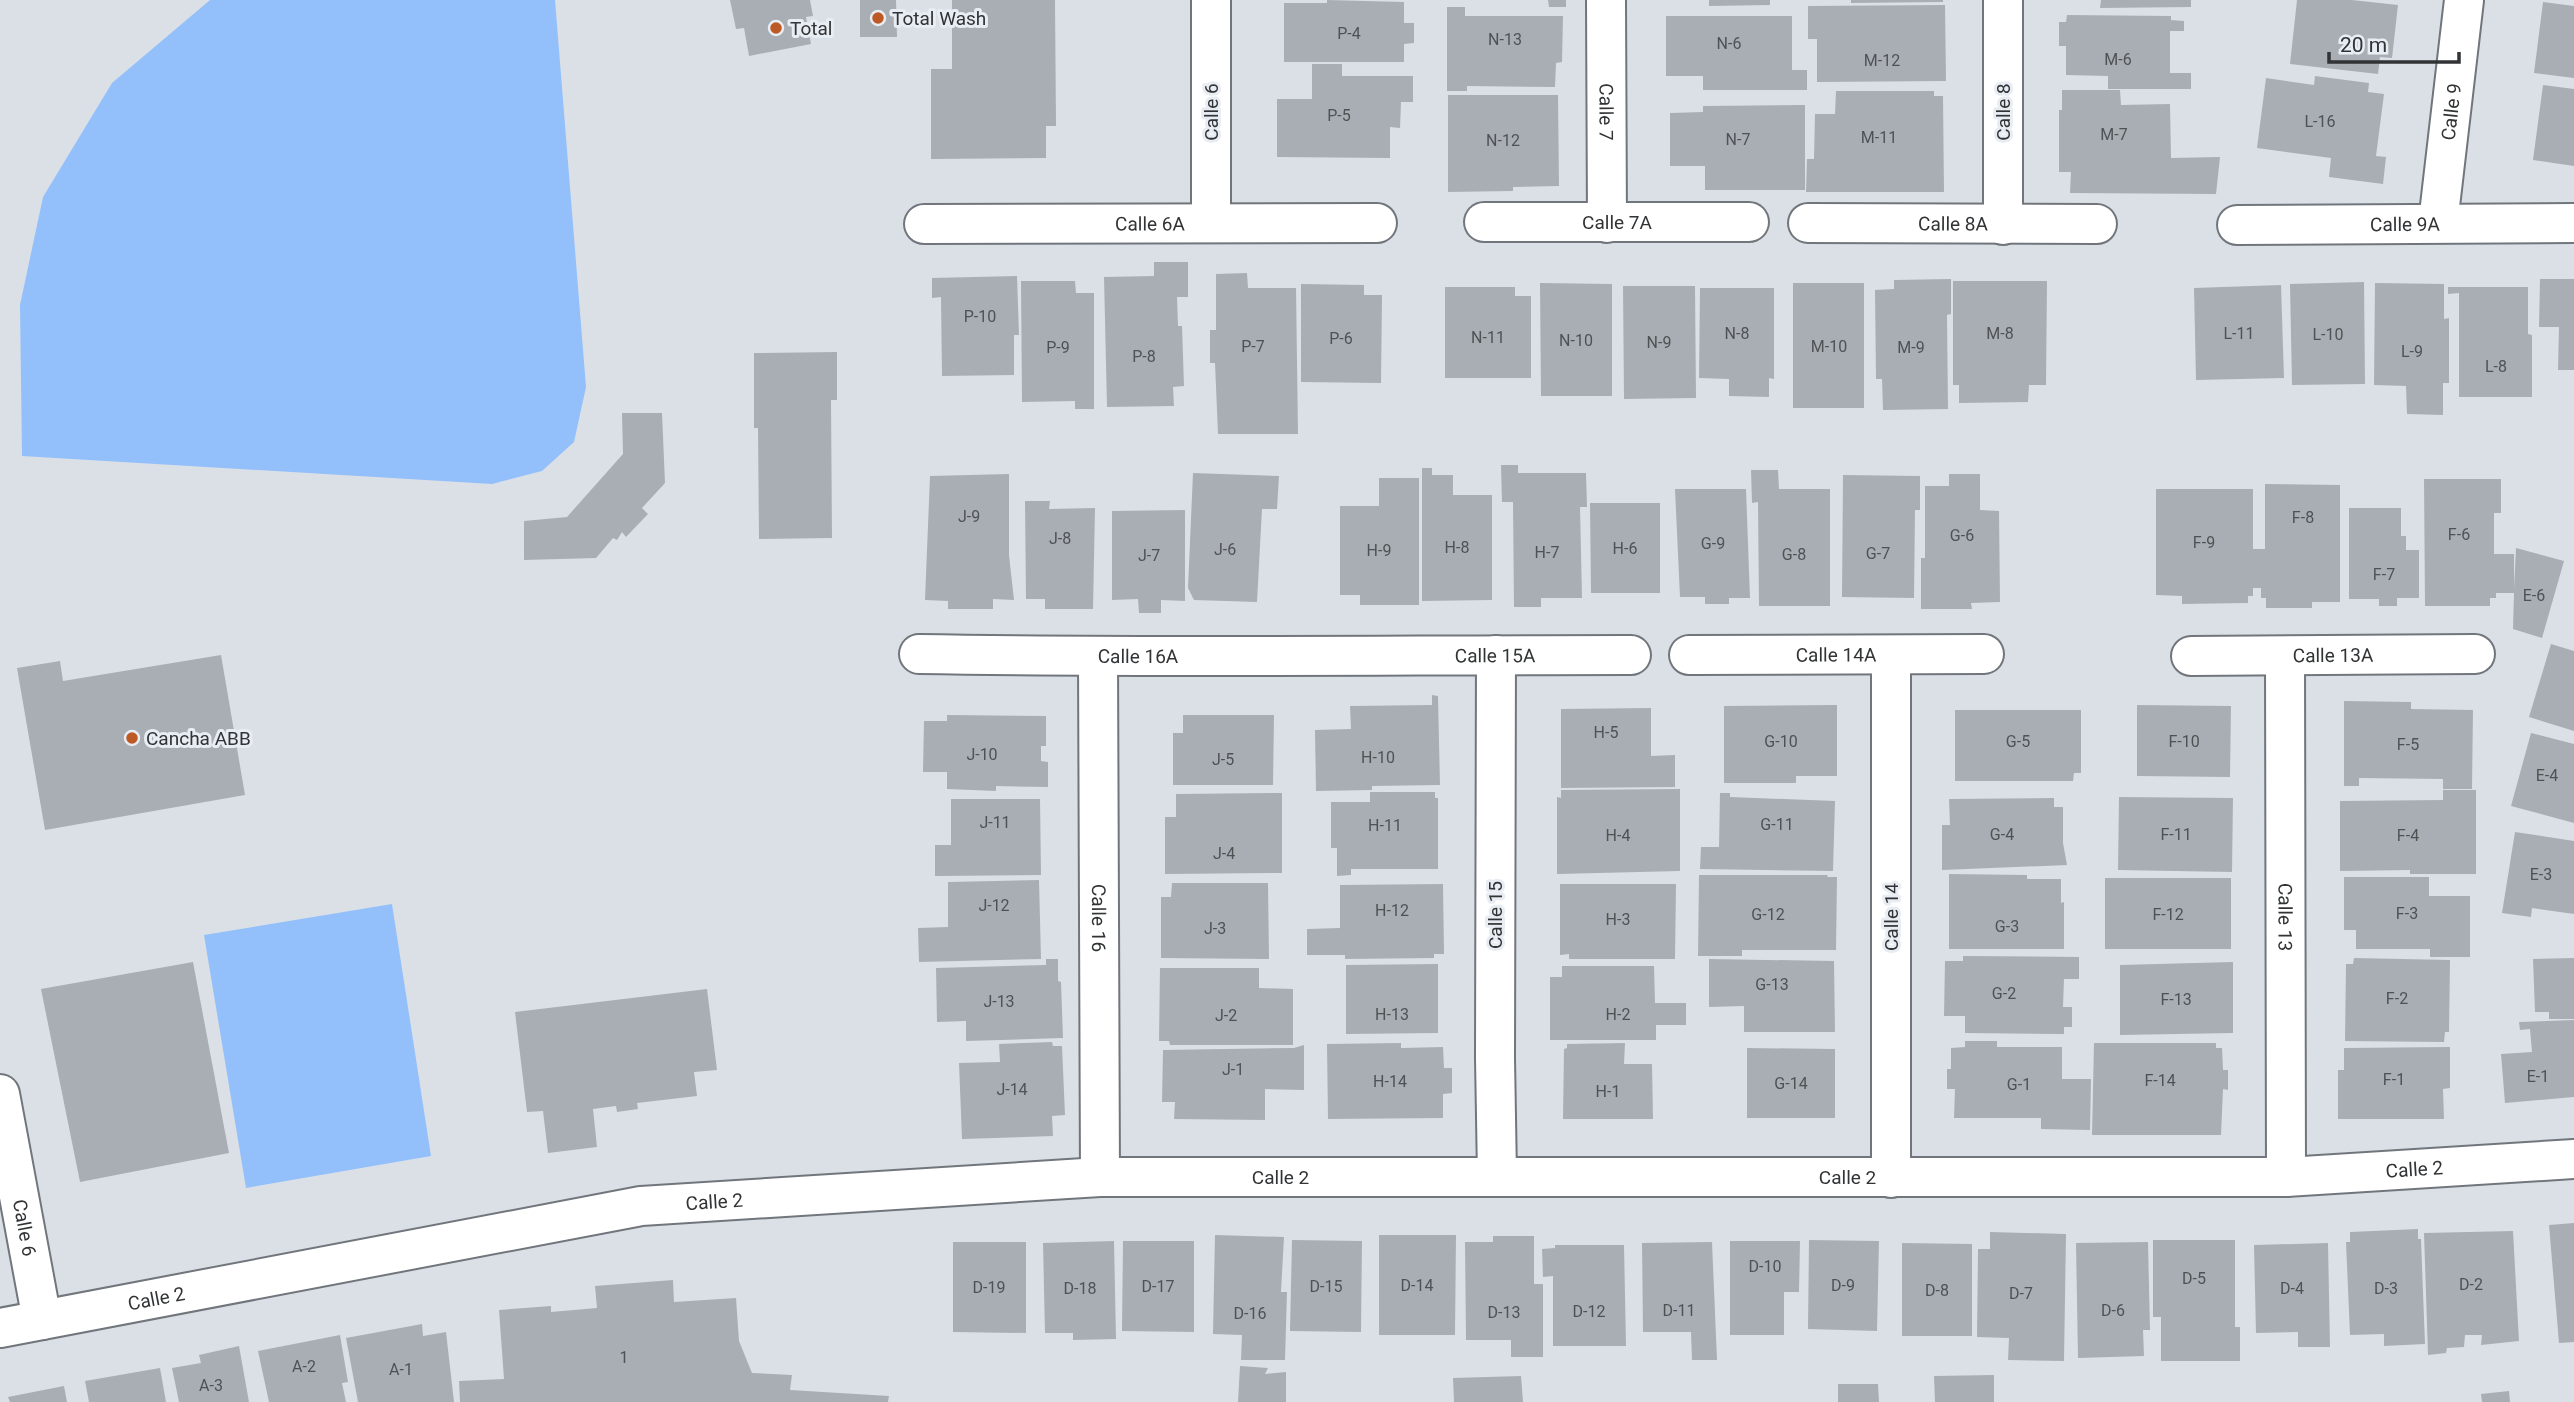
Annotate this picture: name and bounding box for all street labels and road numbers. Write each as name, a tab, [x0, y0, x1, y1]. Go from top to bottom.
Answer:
street label: Calle 9	[2437, 82, 2466, 142]
street label: Calle 6	[1200, 83, 1223, 141]
street label: Calle 7	[1594, 83, 1618, 141]
street label: Calle 8	[1992, 83, 2015, 141]
street label: Calle 7A	[1582, 211, 1653, 234]
street label: Calle 6A	[1115, 212, 1186, 236]
street label: Calle 8A	[1918, 212, 1989, 236]
street label: Calle 9A	[2370, 213, 2441, 236]
street label: Calle 14A	[1796, 643, 1877, 667]
street label: Calle 15A	[1455, 644, 1536, 667]
street label: Calle 13A	[2293, 644, 2374, 667]
street label: Calle 16A	[1098, 645, 1179, 668]
street label: Calle 15	[1484, 881, 1507, 949]
street label: Calle 14	[1880, 883, 1903, 951]
street label: Calle 13	[2273, 883, 2297, 951]
street label: Calle 16	[1087, 884, 1110, 952]
street label: Calle 2	[2385, 1156, 2444, 1183]
street label: Calle 2	[1252, 1166, 1309, 1189]
street label: Calle 2	[1819, 1166, 1876, 1189]
street label: Calle 2	[685, 1189, 744, 1215]
street label: Calle 6	[8, 1197, 41, 1258]
street label: Calle 2	[126, 1282, 187, 1315]

